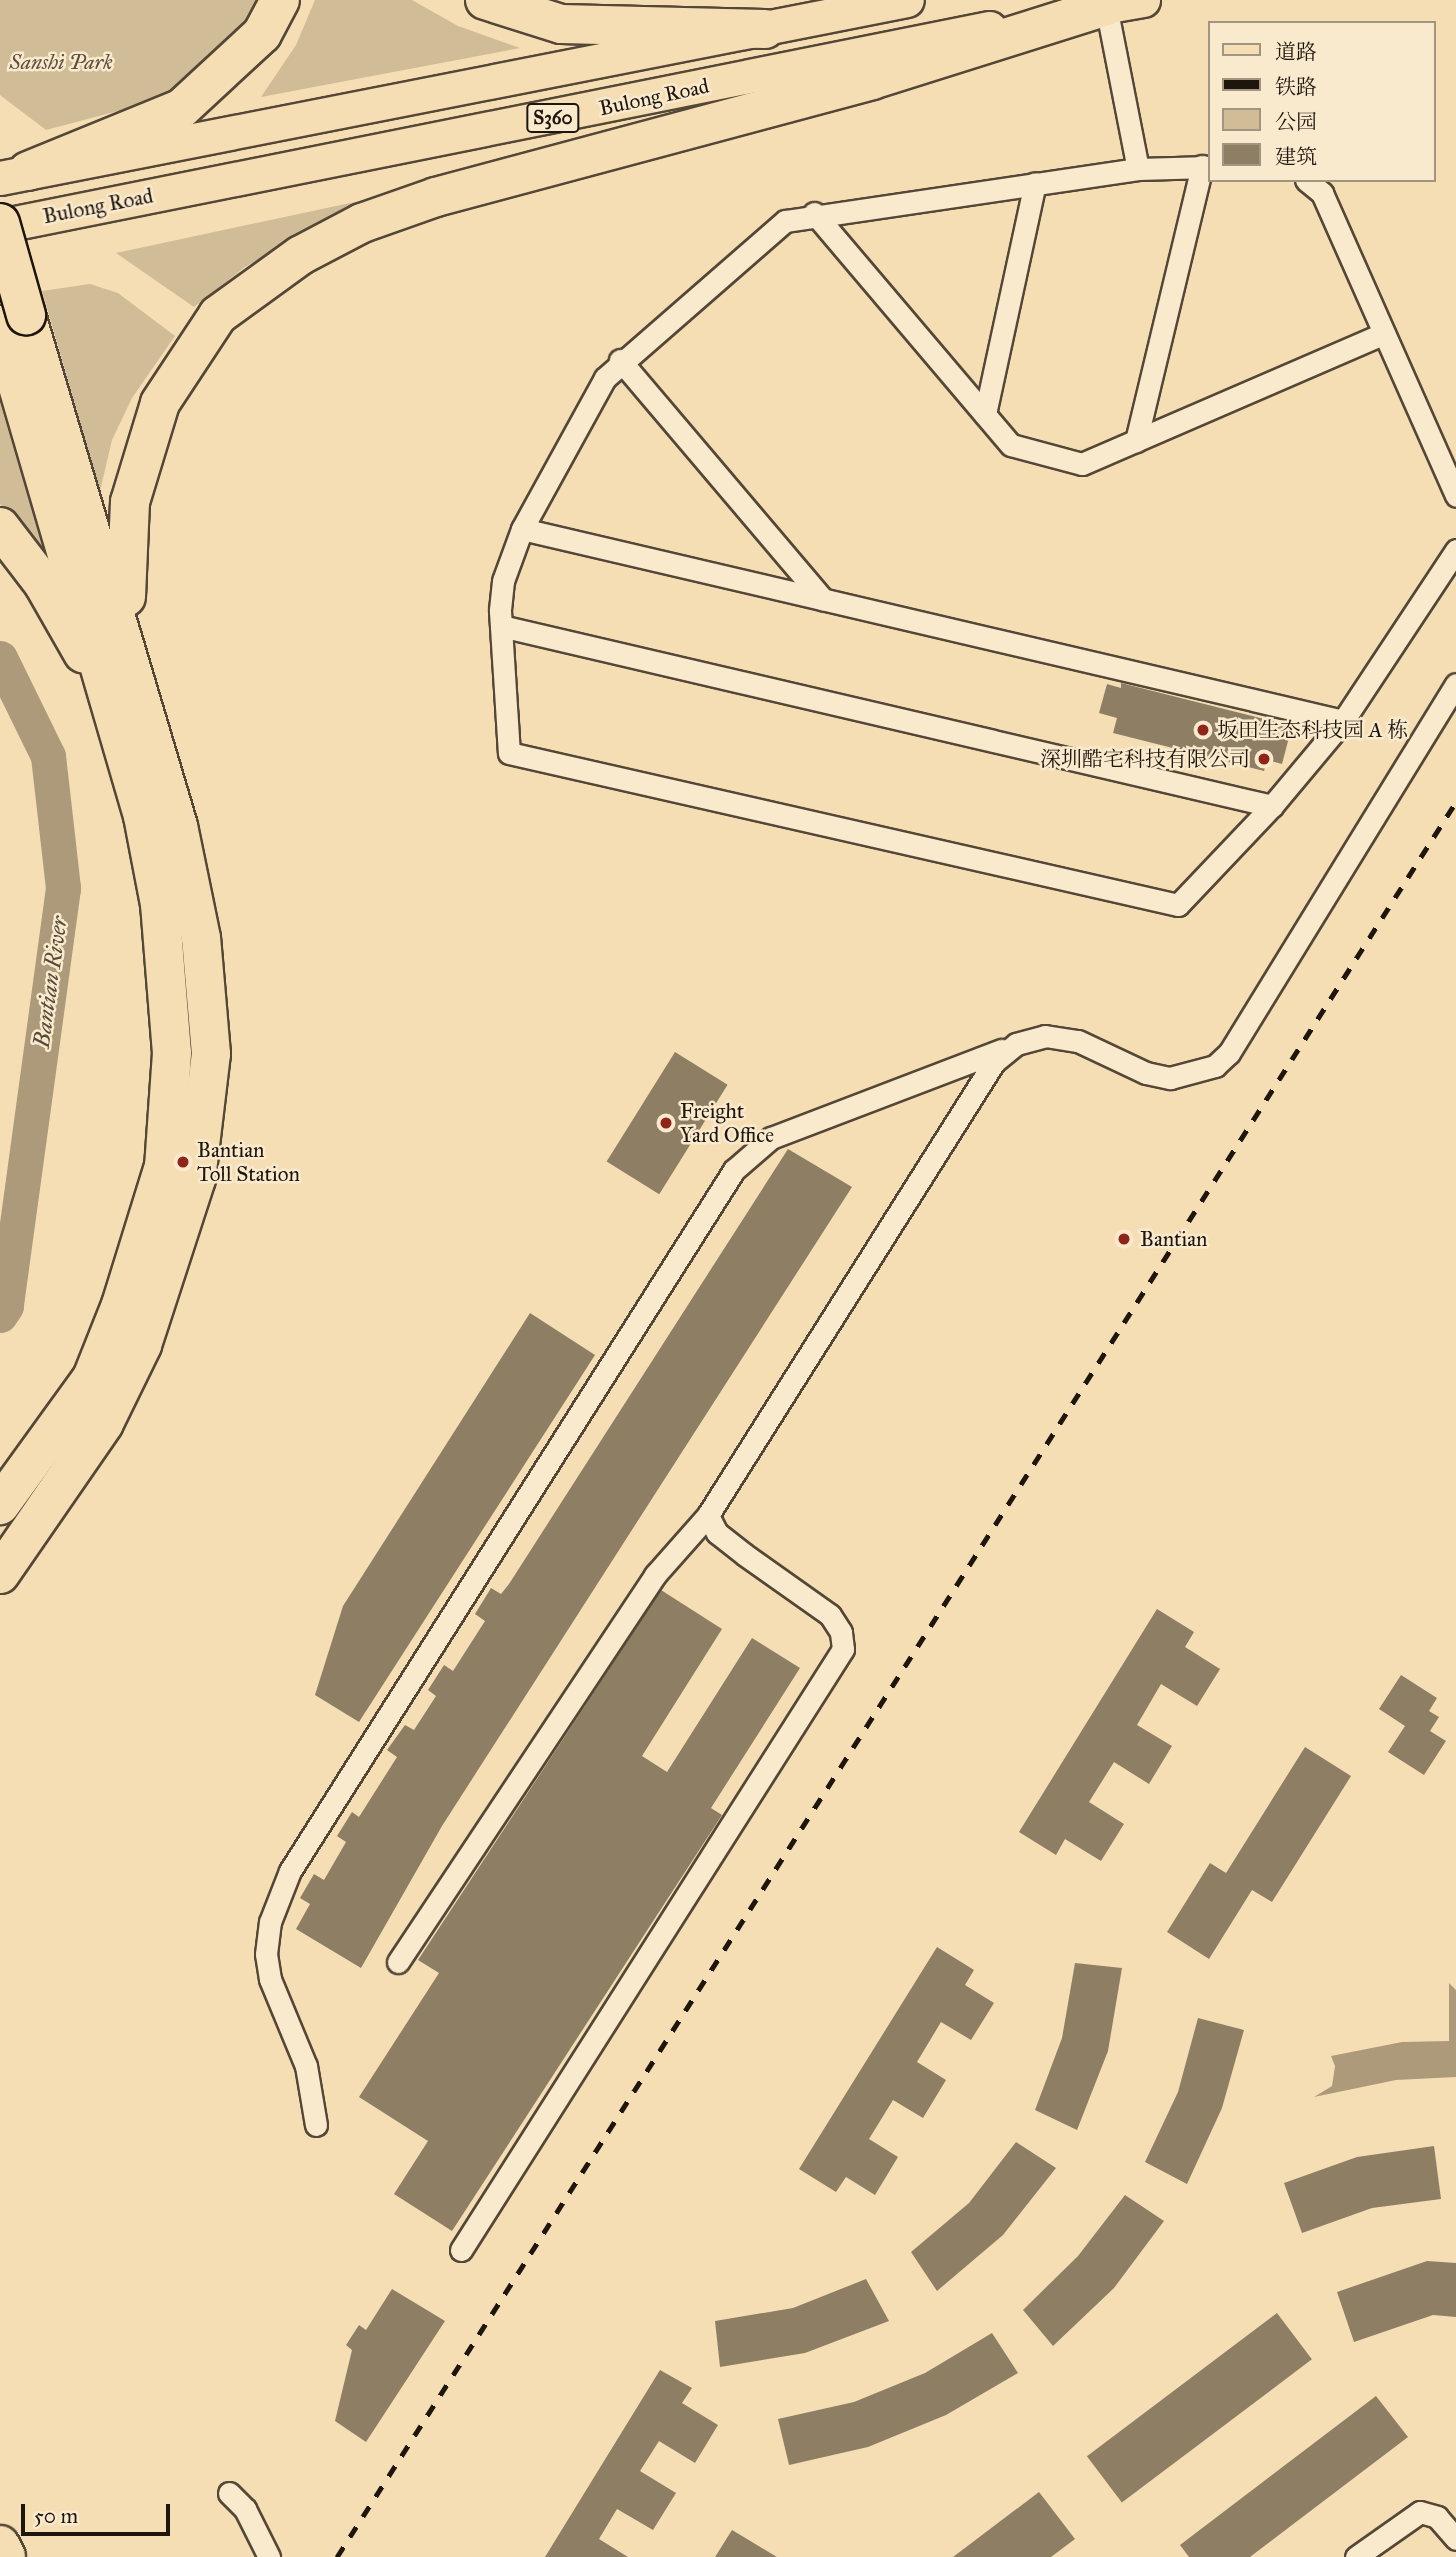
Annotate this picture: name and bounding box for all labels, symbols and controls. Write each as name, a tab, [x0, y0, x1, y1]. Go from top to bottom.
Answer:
legend	[1208, 21, 1435, 182]
text: 道路	[1275, 39, 1317, 65]
park label: Sanshi Park	[9, 49, 113, 75]
street label: Bulong Road	[597, 73, 711, 121]
text: 铁路	[1275, 74, 1317, 100]
road number: S360	[525, 102, 581, 134]
text: 公园	[1275, 109, 1317, 135]
text: 建筑	[1275, 144, 1317, 170]
street label: Bulong Road	[41, 183, 155, 229]
place label: 坂田生态科技园 A 栋	[1217, 717, 1408, 743]
marker: 坂田生态科技园 A 栋	[1195, 722, 1211, 738]
place label: 深圳酷宅科技有限公司	[1040, 746, 1250, 772]
marker: 深圳酷宅科技有限公司	[1256, 751, 1272, 767]
water label: Bantian River	[27, 914, 73, 1050]
place label: Freight Yard Office	[680, 1098, 774, 1148]
marker: Freight Yard Office	[658, 1115, 674, 1131]
place label: Bantian Toll Station	[197, 1137, 300, 1187]
marker: Bantian Toll Station	[175, 1154, 191, 1170]
place label: Bantian	[1140, 1226, 1207, 1252]
marker: Bantian	[1114, 1229, 1134, 1249]
scale bar	[24, 2490, 173, 2534]
text: 50 m	[34, 2503, 78, 2529]

